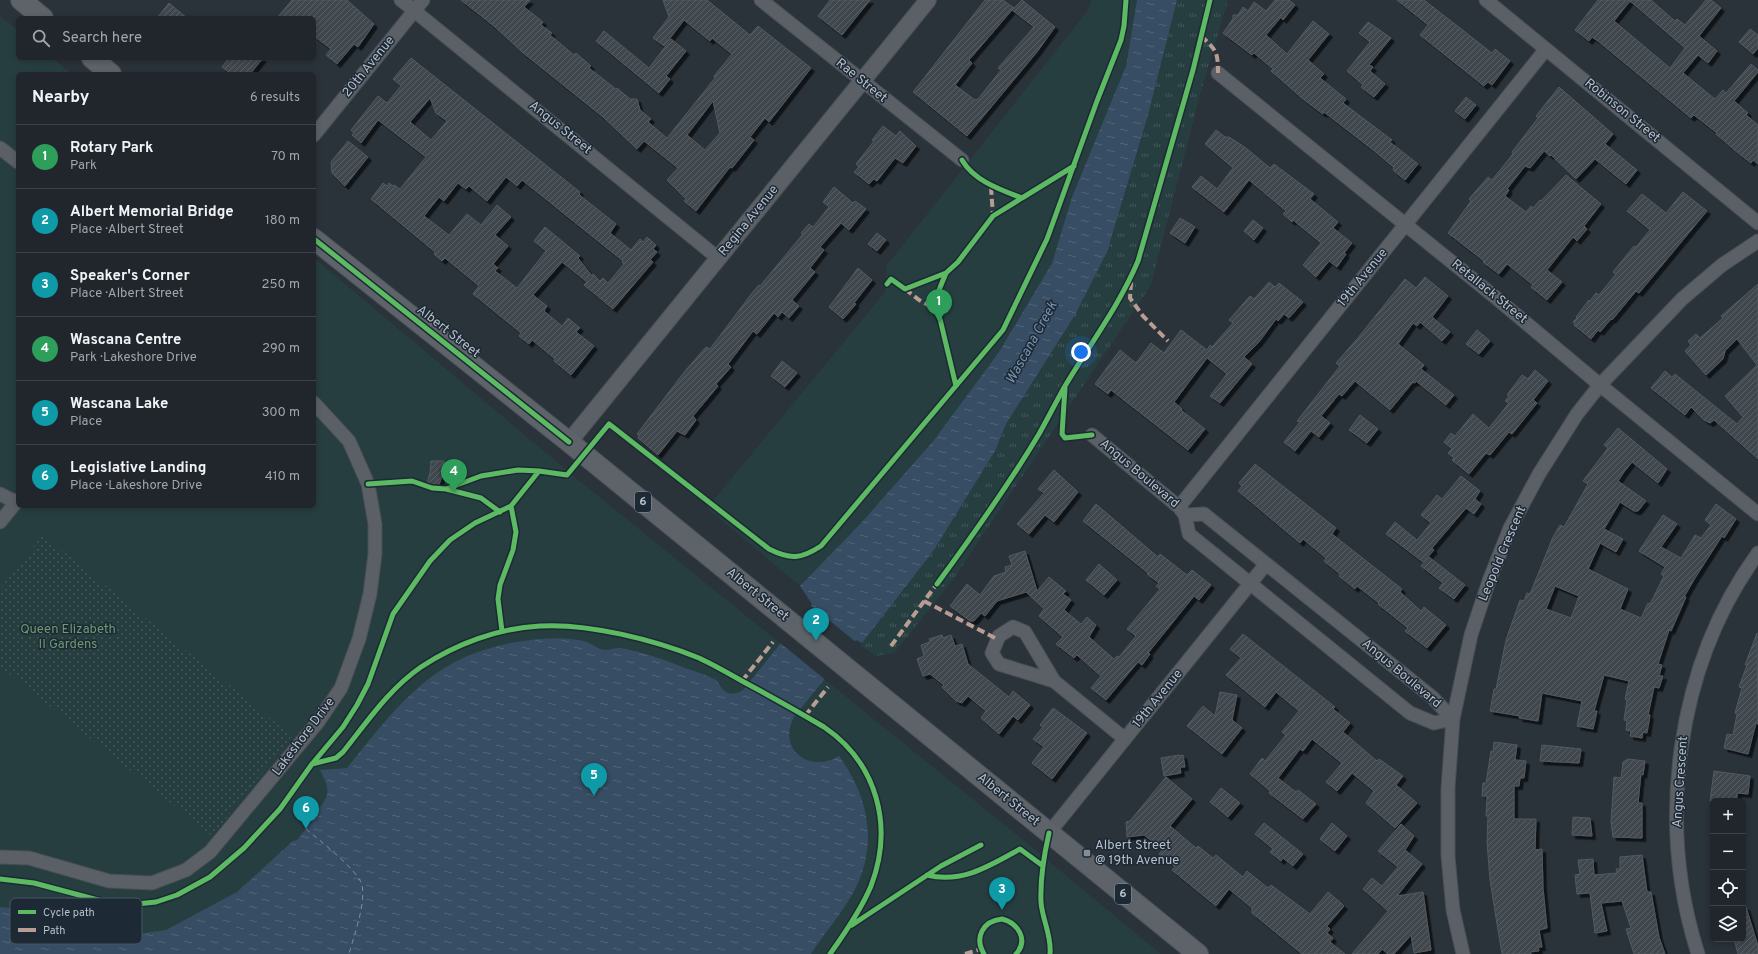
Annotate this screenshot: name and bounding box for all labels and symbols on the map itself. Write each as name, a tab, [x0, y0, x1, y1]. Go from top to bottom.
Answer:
street label: 20th Avenue	[339, 33, 399, 101]
street label: Rae Street	[832, 55, 890, 107]
street label: Robinson Street	[1581, 76, 1663, 146]
street label: Angus Street	[525, 98, 595, 158]
street label: Regina Avenue	[716, 182, 782, 260]
street label: 19th Avenue	[1335, 246, 1391, 310]
street label: Retallack Street	[1448, 257, 1530, 328]
pin: 1	[926, 289, 952, 322]
water label: Wascana Creek	[1002, 298, 1062, 387]
street label: Albert Street	[413, 302, 483, 362]
your location	[1071, 342, 1091, 362]
street label: Angus Boulevard	[1096, 436, 1182, 512]
pin: 4	[441, 459, 467, 492]
road number: 6	[635, 492, 651, 512]
street label: Leopold Crescent	[1476, 504, 1530, 604]
street label: Albert Street	[722, 565, 792, 625]
pin: 2	[803, 608, 829, 641]
park label: Queen Elizabeth II Gardens	[20, 622, 116, 653]
street label: Angus Boulevard	[1358, 636, 1444, 712]
street label: 19th Avenue	[1130, 667, 1186, 731]
street label: Lakeshore Drive	[269, 695, 339, 779]
street label: Angus Crescent	[1670, 736, 1692, 828]
pin: 5	[581, 763, 607, 796]
street label: Albert Street	[973, 770, 1043, 830]
pin: 6	[293, 796, 319, 829]
place label: Albert Street @ 19th Avenue	[1095, 838, 1179, 869]
marker: Albert Street @ 19th Avenue	[1082, 848, 1092, 858]
pin: 3	[989, 877, 1015, 910]
road number: 6	[1115, 884, 1131, 904]
legend	[10, 898, 142, 944]
text: Cycle path	[43, 906, 95, 920]
text: Path	[43, 924, 65, 938]

